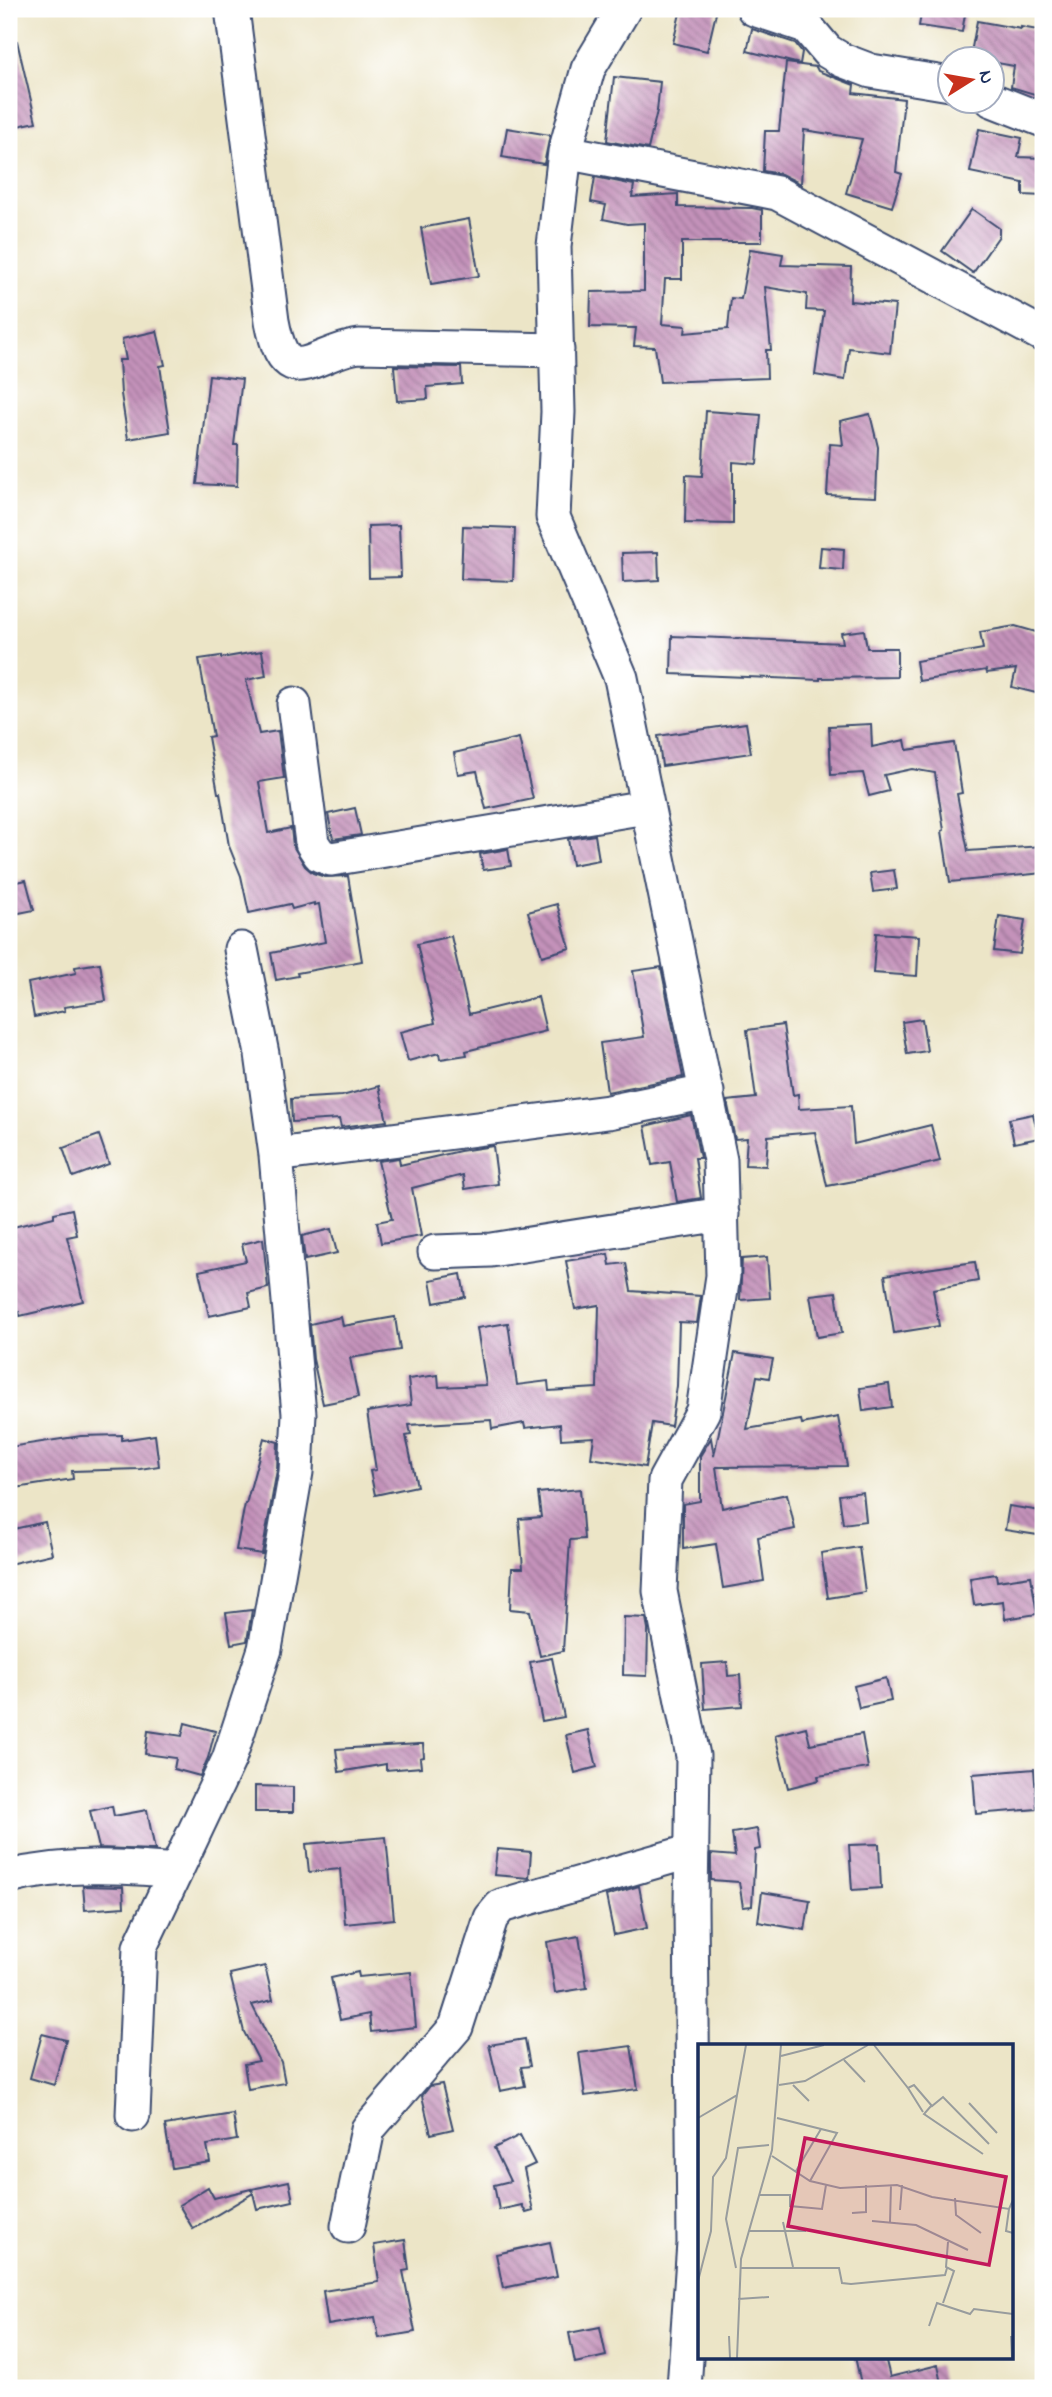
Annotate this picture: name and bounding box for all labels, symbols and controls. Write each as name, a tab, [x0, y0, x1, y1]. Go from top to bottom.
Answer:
north arrow	[936, 46, 1006, 116]
text: N	[971, 68, 1000, 86]
inset map	[698, 2044, 1014, 2358]

